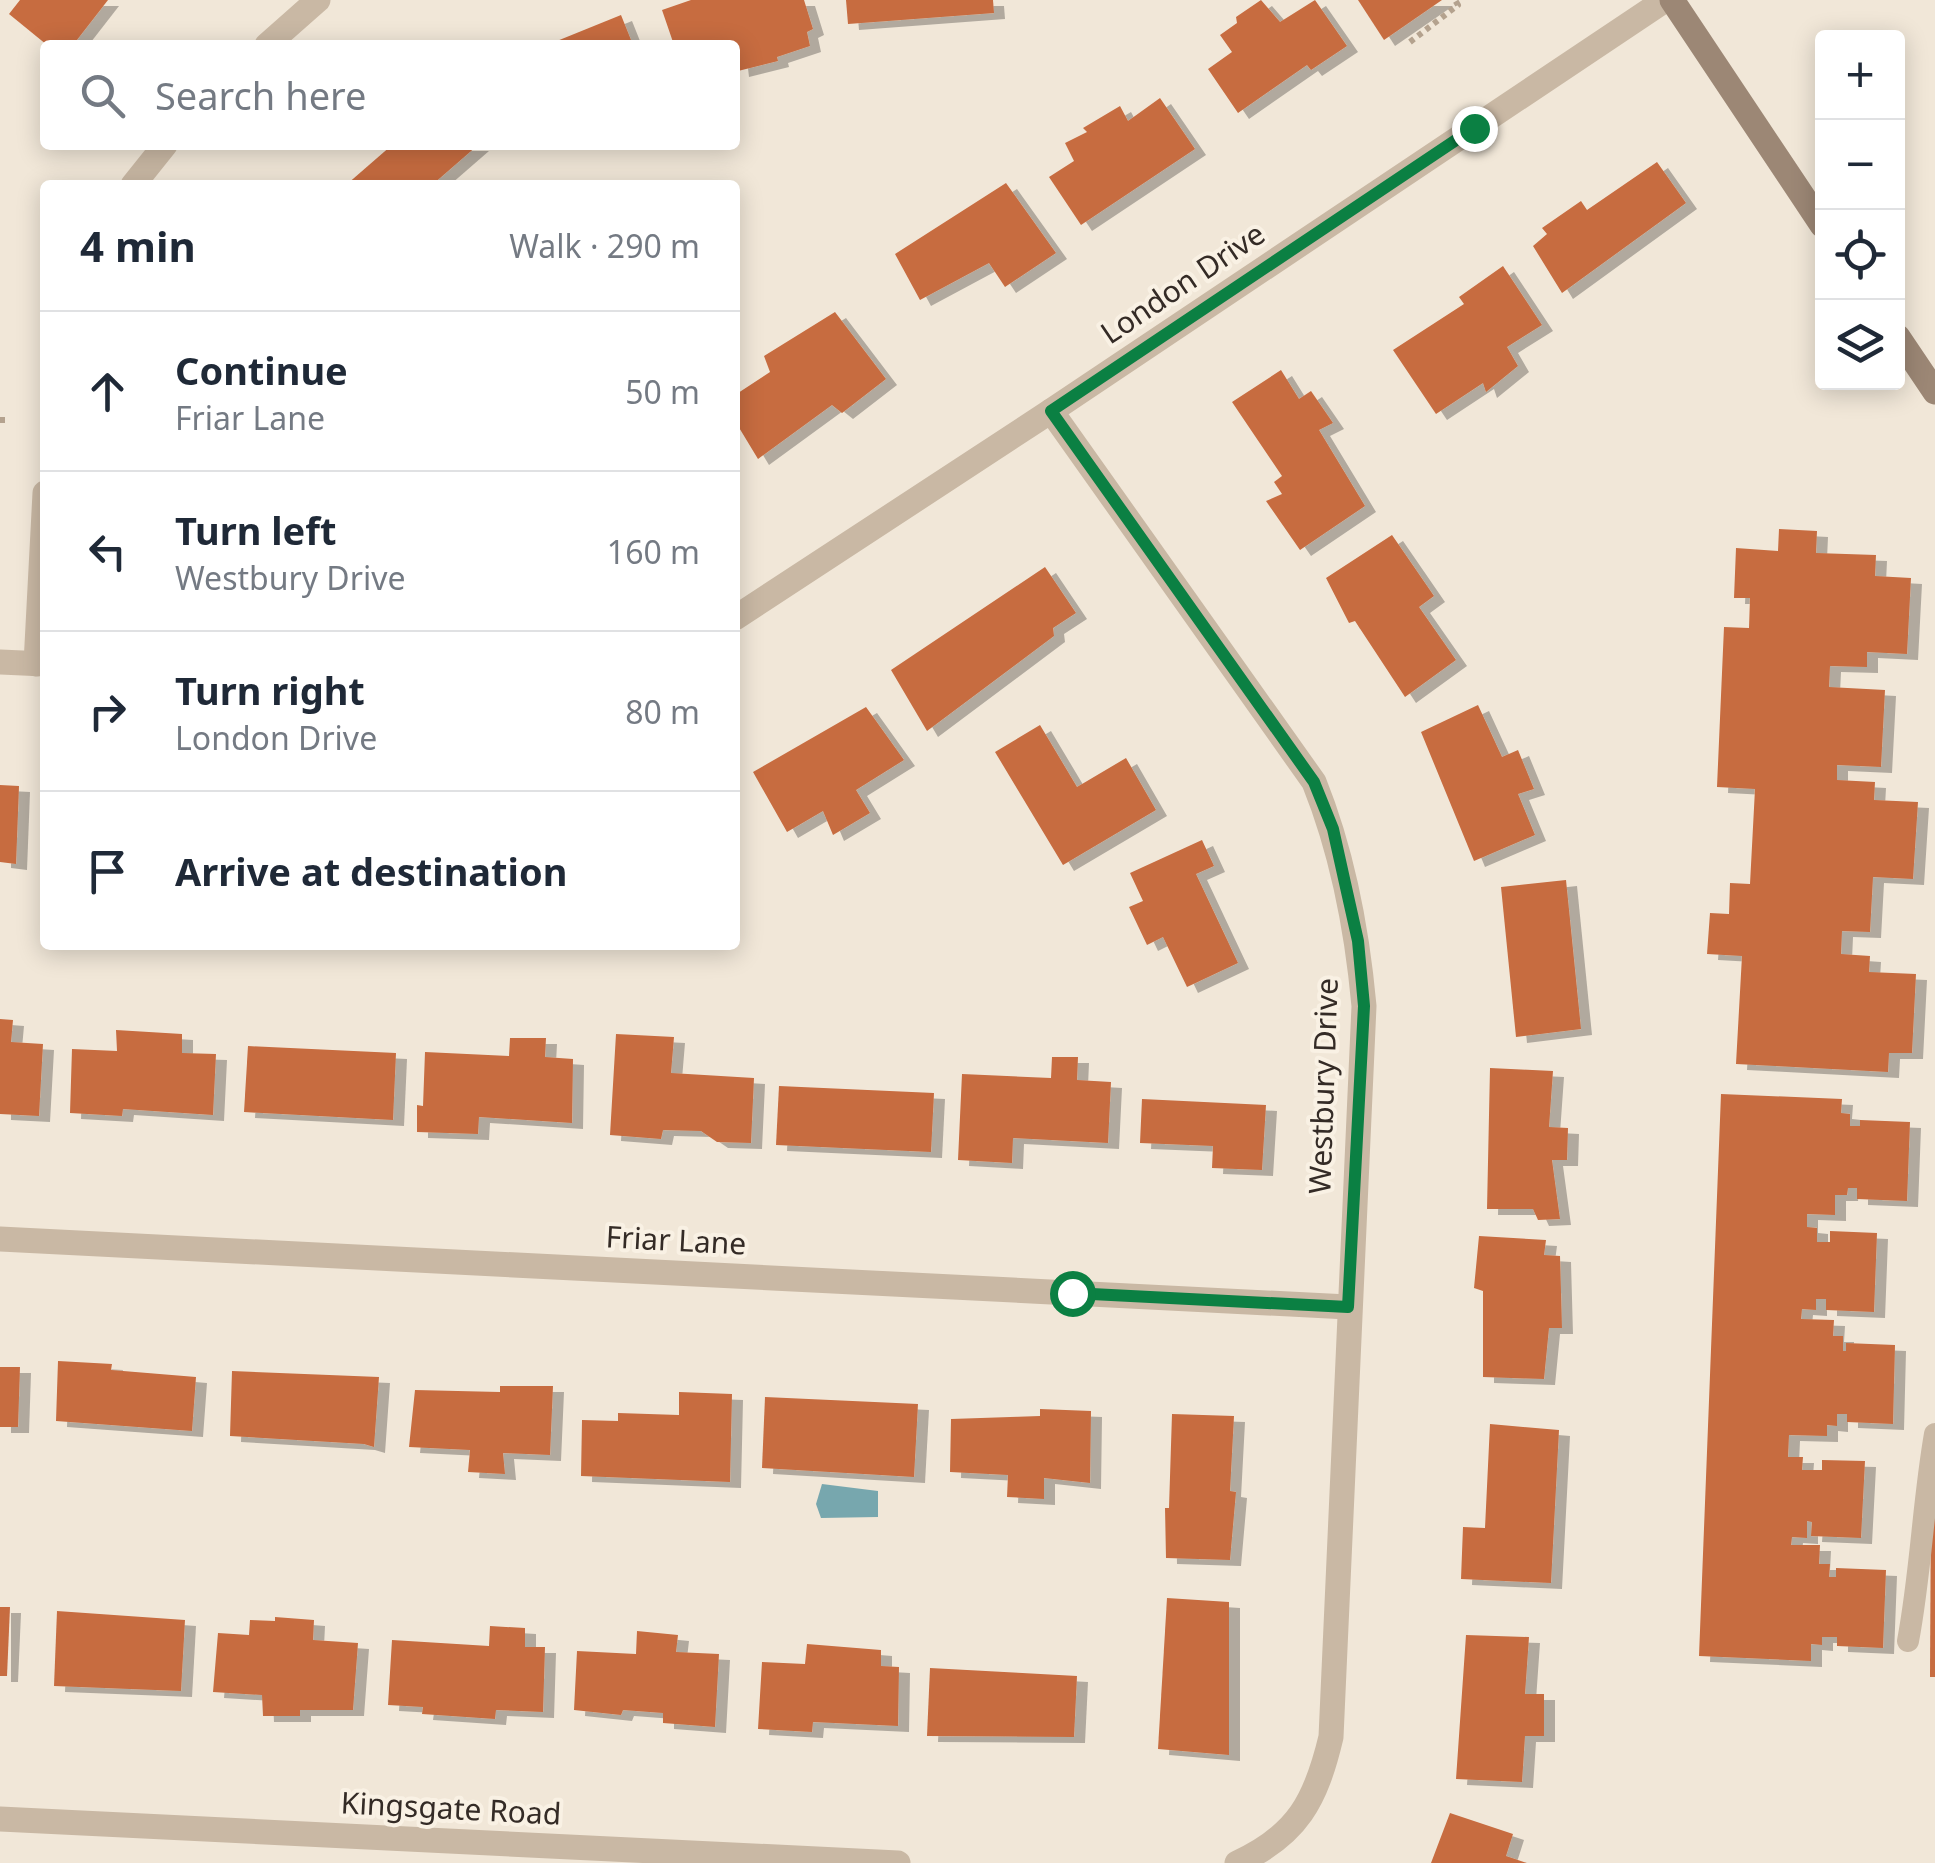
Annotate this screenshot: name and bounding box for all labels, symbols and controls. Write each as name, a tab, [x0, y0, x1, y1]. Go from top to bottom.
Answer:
map controls	[1815, 30, 1905, 390]
button: +	[1815, 30, 1905, 120]
search box	[40, 40, 740, 150]
icon: search	[75, 68, 130, 123]
text: Search here	[155, 69, 366, 121]
route end	[1452, 106, 1498, 152]
button: −	[1815, 120, 1905, 210]
button: locate	[1815, 210, 1905, 300]
street label: London Drive	[1092, 213, 1272, 353]
text: 4 min	[80, 217, 196, 274]
text: Walk · 290 m	[509, 224, 700, 267]
button: layers	[1815, 300, 1905, 390]
text: Continue	[175, 344, 348, 396]
icon: ahead	[80, 364, 135, 419]
text: 50 m	[625, 370, 700, 413]
text: Friar Lane	[175, 396, 325, 439]
text: Turn left	[175, 504, 337, 556]
icon: left	[80, 524, 135, 579]
text: 160 m	[607, 530, 700, 573]
text: Westbury Drive	[175, 556, 406, 599]
text: Turn right	[175, 664, 365, 716]
icon: right	[80, 684, 135, 739]
text: 80 m	[625, 690, 700, 733]
text: London Drive	[175, 716, 377, 759]
icon: arrive	[80, 844, 135, 899]
text: Arrive at destination	[175, 845, 567, 897]
street label: Westbury Drive	[1298, 977, 1347, 1195]
street label: Friar Lane	[605, 1215, 747, 1264]
route start	[1050, 1271, 1096, 1317]
street label: Kingsgate Road	[340, 1781, 562, 1834]

